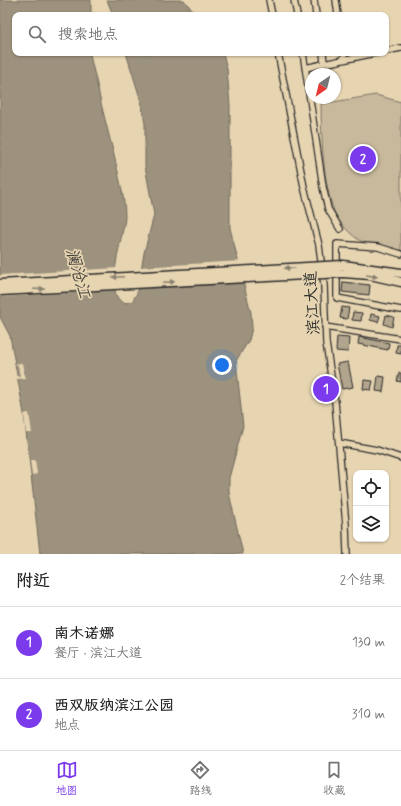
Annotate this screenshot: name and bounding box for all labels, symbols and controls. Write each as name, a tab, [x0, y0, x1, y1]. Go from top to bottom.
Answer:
search box	[12, 12, 389, 56]
icon: search	[26, 23, 48, 45]
text: 搜索地点	[58, 25, 118, 45]
north arrow	[305, 68, 341, 104]
pin: 2	[350, 144, 376, 174]
water label: 澜沧江	[60, 246, 96, 302]
one-way arrow	[284, 265, 296, 272]
street label: 滨江大道	[300, 270, 325, 335]
one-way arrow	[366, 273, 378, 279]
one-way arrow	[112, 274, 124, 281]
one-way arrow	[163, 279, 176, 285]
one-way arrow	[33, 285, 45, 292]
your location	[212, 355, 232, 375]
pin: 1	[313, 374, 339, 404]
map controls	[353, 470, 389, 542]
button: locate	[353, 470, 389, 506]
button: layers	[353, 506, 389, 542]
text: 附近	[16, 570, 50, 592]
text: 2个结果	[340, 572, 385, 589]
text: 南木诺娜	[54, 624, 114, 644]
text: 1	[26, 634, 32, 651]
text: 130 m	[352, 634, 385, 651]
text: 餐厅 · 滨江大道	[54, 645, 142, 662]
text: 西双版纳滨江公园	[54, 696, 174, 716]
text: 2	[26, 706, 32, 723]
text: 310 m	[352, 706, 385, 723]
text: 地点	[54, 717, 80, 734]
tab: 地图	[56, 759, 78, 798]
tab: 路线	[189, 759, 211, 798]
tab: 收藏	[323, 759, 345, 798]

